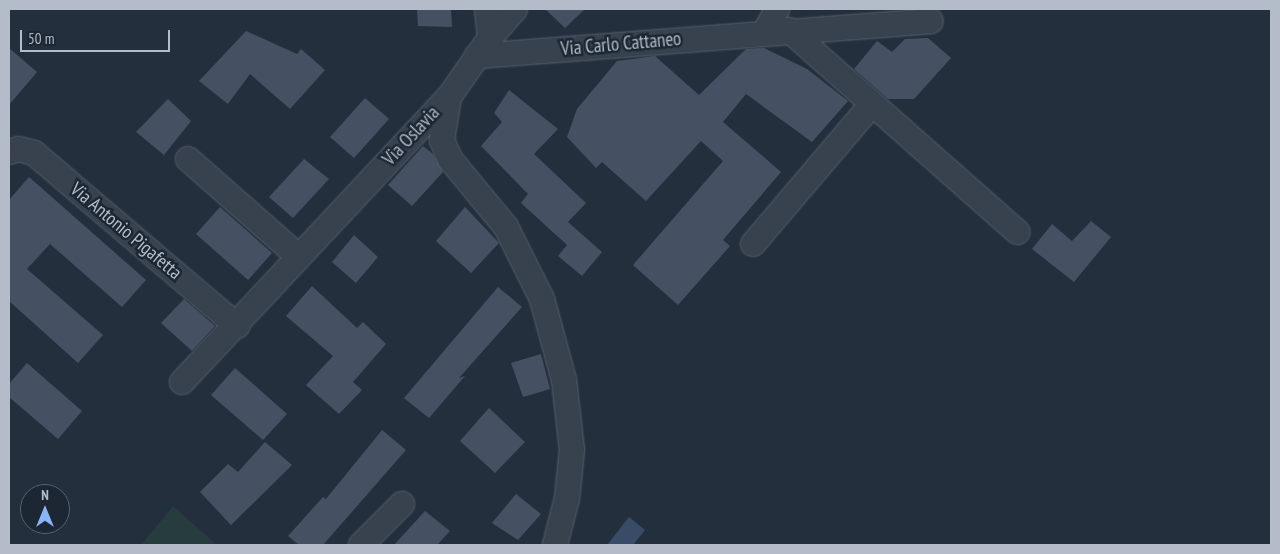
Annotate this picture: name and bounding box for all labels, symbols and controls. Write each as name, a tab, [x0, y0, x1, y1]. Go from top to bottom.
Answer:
scale bar	[22, 20, 172, 52]
street label: Via Carlo Cattaneo	[560, 27, 682, 61]
text: 50 m	[28, 29, 54, 48]
street label: Via Oslavia	[378, 102, 444, 170]
street label: Via Antonio Pigafetta	[65, 178, 187, 284]
north arrow	[20, 484, 70, 534]
text: N	[41, 486, 49, 504]

